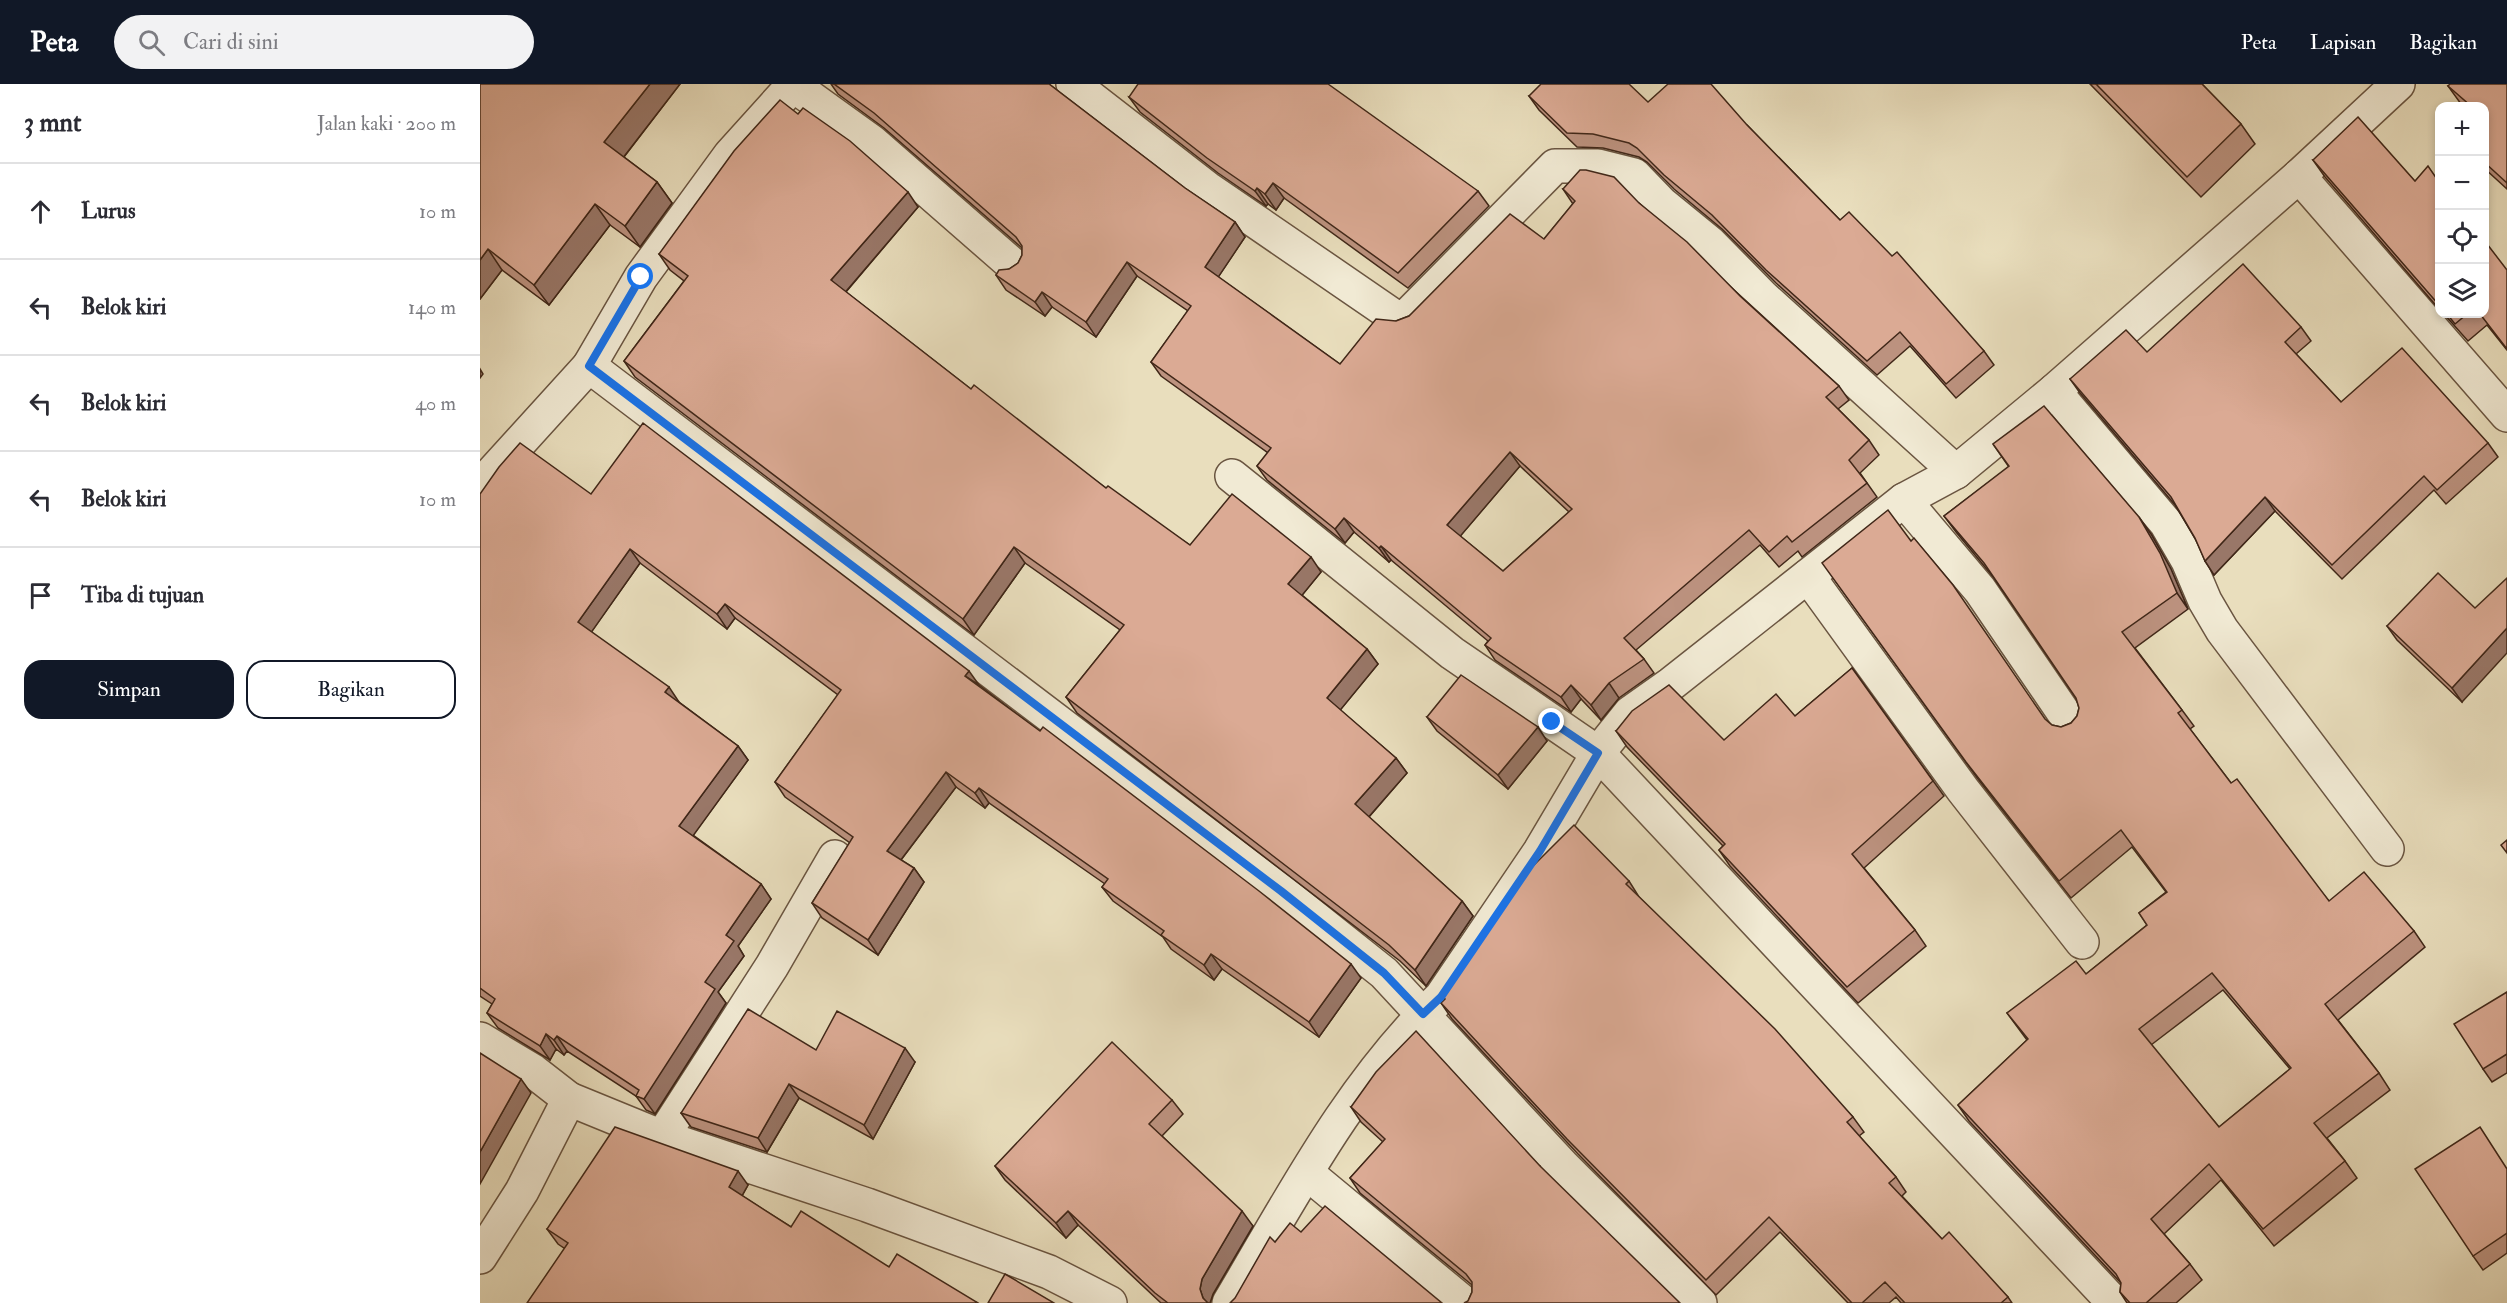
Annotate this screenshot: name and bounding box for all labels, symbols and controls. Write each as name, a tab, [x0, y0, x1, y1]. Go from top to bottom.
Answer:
search box	[114, 15, 534, 69]
text: Peta	[30, 25, 78, 60]
icon: search	[135, 26, 168, 59]
text: Cari di sini	[183, 28, 279, 56]
text: Peta	[2241, 29, 2277, 56]
text: Lapisan	[2310, 29, 2376, 56]
text: Bagikan	[2409, 29, 2477, 56]
map controls	[2435, 102, 2489, 318]
button: +	[2435, 102, 2489, 156]
text: 3 mnt	[24, 107, 81, 139]
text: Jalan kaki · 200 m	[317, 111, 456, 136]
button: −	[2435, 156, 2489, 210]
icon: ahead	[24, 195, 57, 228]
text: Lurus	[81, 197, 135, 225]
text: 10 m	[419, 199, 456, 224]
button: locate	[2435, 210, 2489, 264]
route start	[627, 263, 653, 289]
button: layers	[2435, 264, 2489, 318]
icon: left	[24, 291, 57, 324]
text: Belok kiri	[81, 293, 166, 321]
text: 140 m	[408, 295, 456, 320]
icon: left	[24, 387, 57, 420]
text: Belok kiri	[81, 389, 166, 417]
text: 40 m	[415, 391, 456, 416]
icon: left	[24, 483, 57, 516]
text: Belok kiri	[81, 485, 166, 513]
text: 10 m	[419, 487, 456, 512]
icon: arrive	[24, 579, 57, 612]
text: Tiba di tujuan	[81, 581, 204, 609]
button: Simpan	[24, 660, 234, 719]
button: Bagikan	[246, 660, 456, 719]
route end	[1538, 708, 1564, 734]

